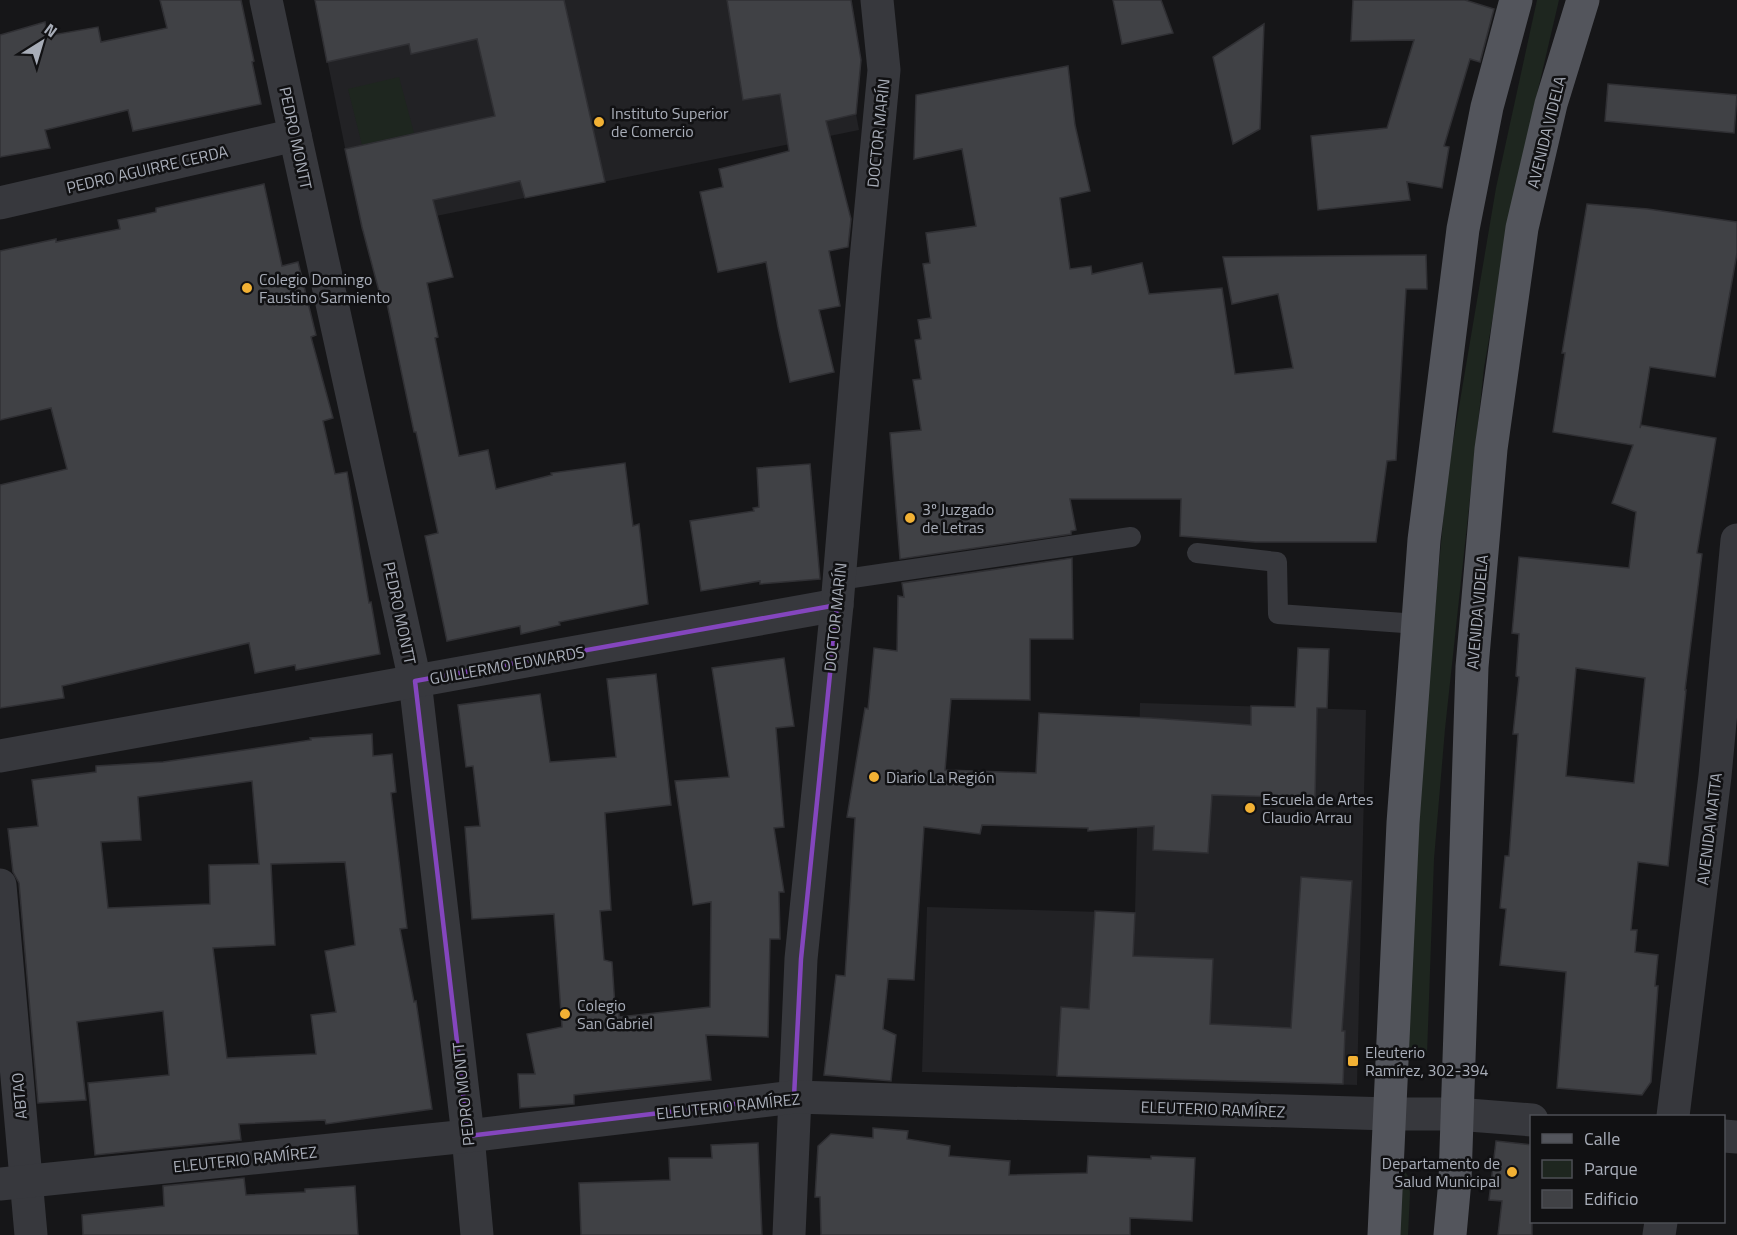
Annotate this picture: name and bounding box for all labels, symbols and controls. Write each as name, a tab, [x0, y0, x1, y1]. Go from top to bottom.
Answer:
north arrow	[12, 12, 72, 72]
text: N	[39, 17, 63, 43]
street label: AVENIDA VIDELA	[1520, 73, 1572, 191]
street label: DOCTOR MARÍN	[860, 77, 896, 189]
street label: PEDRO MONTT	[273, 85, 319, 192]
place label: Instituto Superior de Comercio	[611, 101, 729, 143]
marker: Instituto Superior de Comercio	[592, 115, 606, 129]
street label: PEDRO AGUIRRE CERDA	[64, 139, 231, 199]
place label: Colegio Domingo Faustino Sarmiento	[259, 267, 390, 309]
marker: Colegio Domingo Faustino Sarmiento	[240, 281, 254, 295]
place label: 3º Juzgado de Letras	[922, 497, 994, 539]
marker: 3º Juzgado de Letras	[903, 511, 917, 525]
street label: AVENIDA VIDELA	[1460, 553, 1494, 670]
street label: PEDRO MONTT	[377, 560, 423, 667]
street label: DOCTOR MARÍN	[817, 561, 853, 673]
street label: GUILLERMO EDWARDS	[428, 640, 586, 690]
place label: Diario La Región	[886, 765, 995, 789]
marker: Diario La Región	[867, 770, 881, 784]
street label: AVENIDA MATTA	[1690, 771, 1728, 887]
place label: Escuela de Artes Claudio Arrau	[1262, 787, 1373, 829]
marker: Escuela de Artes Claudio Arrau	[1243, 801, 1257, 815]
place label: Colegio San Gabriel	[577, 993, 653, 1035]
marker: Colegio San Gabriel	[558, 1007, 572, 1021]
street label: PEDRO MONTT	[446, 1040, 480, 1147]
place label: Eleuterio Ramírez, 302-394	[1365, 1040, 1488, 1082]
marker: Eleuterio Ramírez, 302-394	[1346, 1054, 1360, 1068]
street label: ABTAO	[5, 1072, 33, 1120]
street label: ELEUTERIO RAMÍREZ	[655, 1087, 801, 1125]
street label: ELEUTERIO RAMÍREZ	[1140, 1094, 1286, 1124]
legend	[1530, 1115, 1725, 1223]
text: Calle	[1584, 1125, 1620, 1152]
street label: ELEUTERIO RAMÍREZ	[172, 1140, 318, 1178]
place label: Departamento de Salud Municipal	[1382, 1151, 1500, 1193]
text: Parque	[1584, 1155, 1638, 1182]
marker: Departamento de Salud Municipal	[1505, 1165, 1519, 1179]
text: Edificio	[1584, 1185, 1638, 1212]

